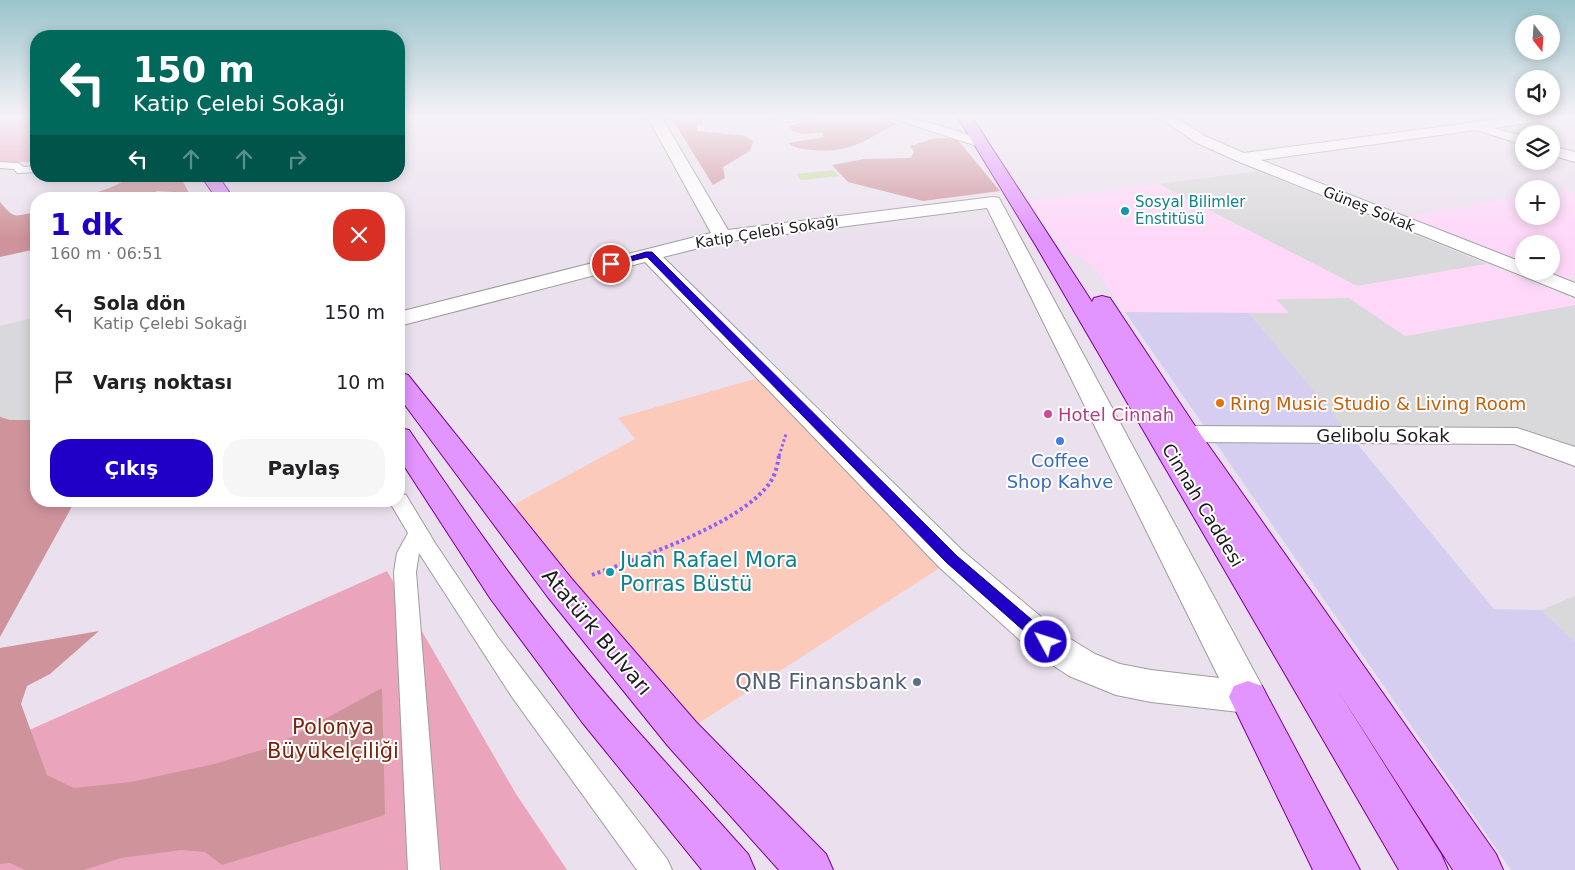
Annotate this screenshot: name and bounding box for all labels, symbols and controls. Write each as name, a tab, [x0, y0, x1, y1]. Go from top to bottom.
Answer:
north arrow	[1515, 15, 1560, 60]
map controls	[1515, 15, 1560, 280]
icon: left	[50, 50, 115, 115]
text: 150 m	[133, 50, 255, 90]
button: sound	[1515, 70, 1560, 115]
text: Katip Çelebi Sokağı	[133, 91, 345, 116]
button: layers	[1515, 125, 1560, 170]
icon: left	[124, 145, 152, 173]
icon: ahead	[177, 145, 205, 173]
icon: ahead	[230, 145, 258, 173]
icon: right	[283, 145, 311, 173]
button: +	[1515, 180, 1560, 225]
street label: Güneş Sokak	[1320, 182, 1418, 236]
place label: Sosyal Bilimler Enstitüsü	[1135, 193, 1246, 228]
marker: Sosyal Bilimler Enstitüsü	[1119, 205, 1131, 217]
text: 1 dk	[50, 207, 123, 242]
button: close	[333, 209, 385, 261]
street label: Katip Çelebi Sokağı	[694, 212, 840, 252]
button: −	[1515, 235, 1560, 280]
pin	[590, 243, 632, 285]
text: 160 m · 06:51	[50, 244, 163, 263]
icon: arrive	[597, 250, 625, 278]
text: Sola dön	[93, 292, 186, 314]
icon: left	[50, 298, 78, 326]
text: 150 m	[324, 301, 385, 323]
text: Katip Çelebi Sokağı	[93, 314, 247, 333]
icon: arrive	[50, 368, 78, 396]
text: Varış noktası	[93, 371, 232, 393]
text: 10 m	[336, 371, 385, 393]
place label: Ring Music Studio & Living Room	[1230, 393, 1526, 414]
marker: Ring Music Studio & Living Room	[1214, 397, 1226, 409]
place label: Hotel Cinnah	[1058, 404, 1174, 425]
marker: Hotel Cinnah	[1042, 408, 1054, 420]
street label: Gelibolu Sokak	[1316, 425, 1450, 446]
marker: Coffee Shop Kahve	[1054, 435, 1066, 447]
button: Çıkış	[50, 439, 213, 497]
button: Paylaş	[223, 439, 385, 497]
street label: Cinnah Caddesi	[1158, 439, 1248, 571]
place label: Coffee Shop Kahve	[1007, 450, 1113, 492]
place label: Juan Rafael Mora Porras Büstü	[618, 548, 798, 596]
street label: Atatürk Bulvarı	[537, 564, 657, 700]
marker: Juan Rafael Mora Porras Büstü	[604, 566, 616, 578]
position arrow	[1019, 615, 1071, 667]
place label: QNB Finansbank	[735, 670, 908, 694]
marker: QNB Finansbank	[911, 676, 923, 688]
park label: Polonya Büyükelçiliği	[267, 715, 399, 763]

